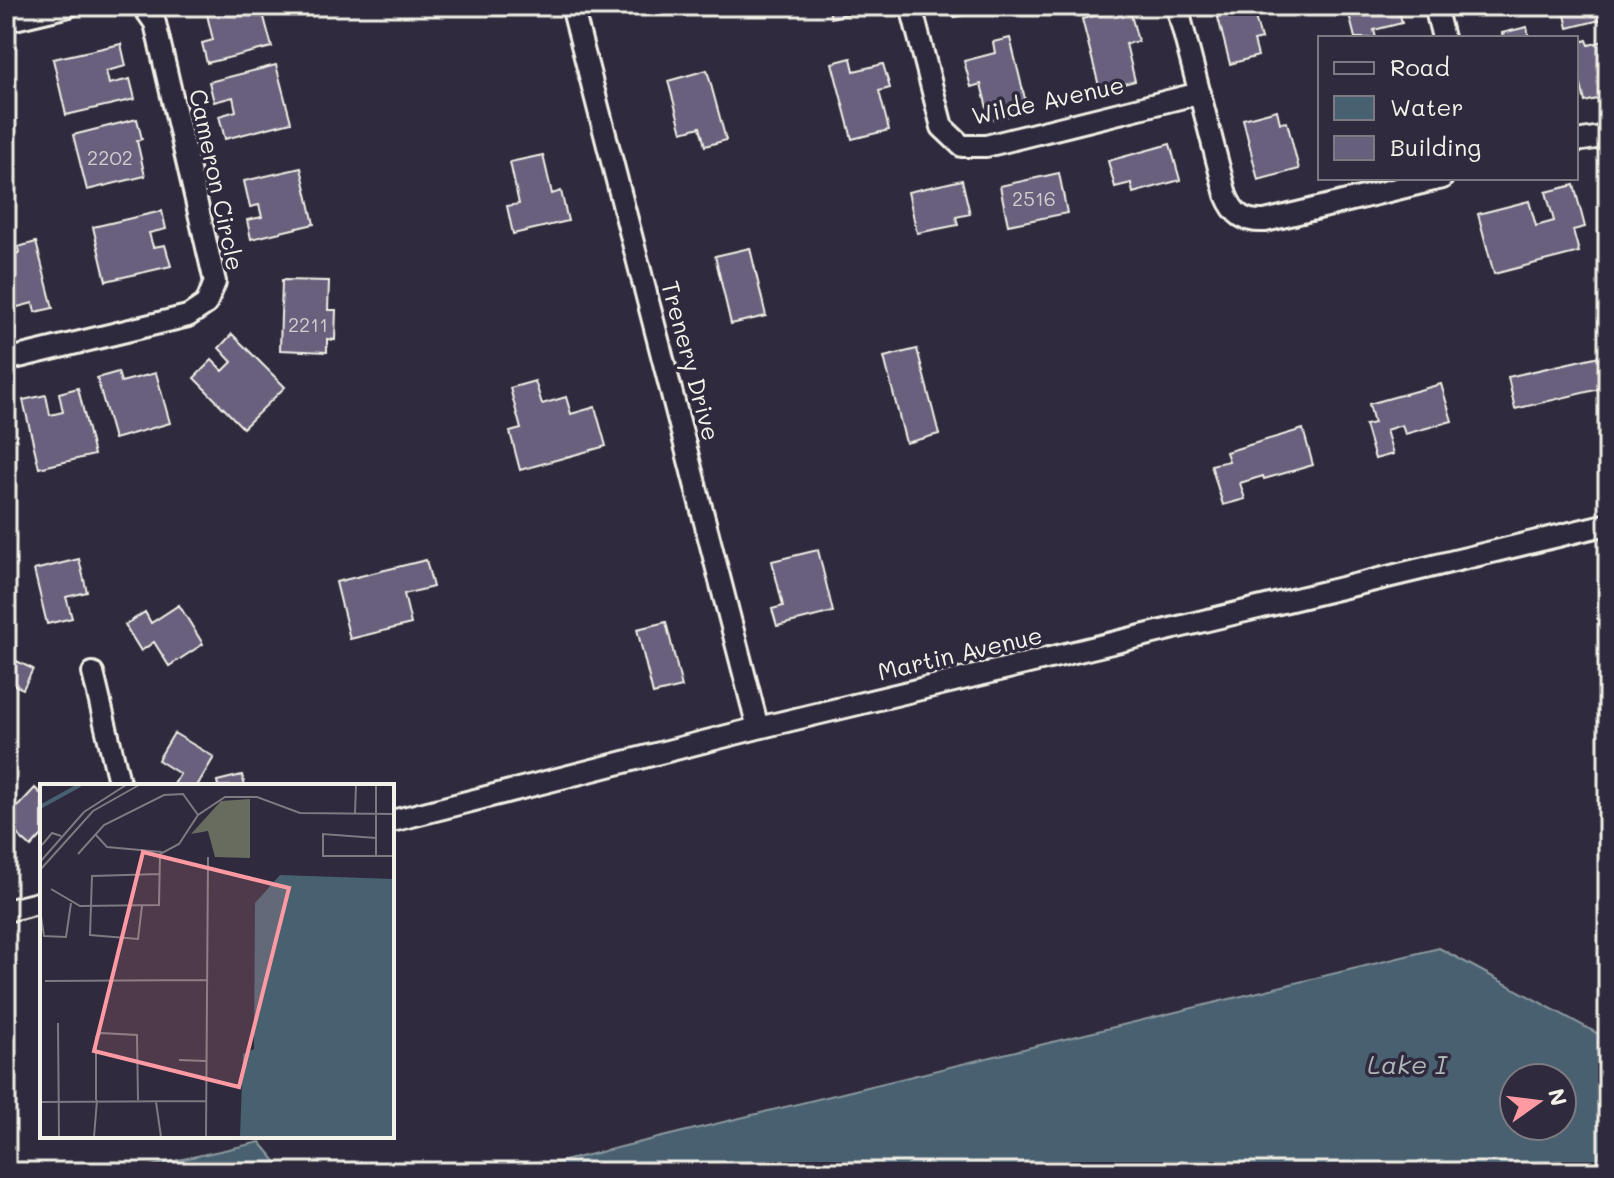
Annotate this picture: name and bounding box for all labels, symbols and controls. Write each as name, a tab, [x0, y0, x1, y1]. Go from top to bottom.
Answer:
legend	[1318, 36, 1578, 180]
text: Road	[1390, 51, 1450, 82]
street label: Wilde Avenue	[969, 68, 1127, 131]
street label: Cameron Circle	[183, 86, 252, 273]
text: Water	[1390, 91, 1464, 122]
text: Building	[1390, 131, 1481, 162]
house number: 2202	[87, 144, 133, 170]
house number: 2516	[1012, 185, 1056, 211]
street label: Trenery Drive	[655, 277, 728, 444]
house number: 2211	[288, 311, 328, 337]
street label: Martin Avenue	[874, 619, 1045, 687]
inset map	[40, 784, 394, 1138]
water label: Lake I	[1367, 1047, 1448, 1081]
north arrow	[1498, 1062, 1578, 1142]
text: N	[1542, 1085, 1574, 1109]

